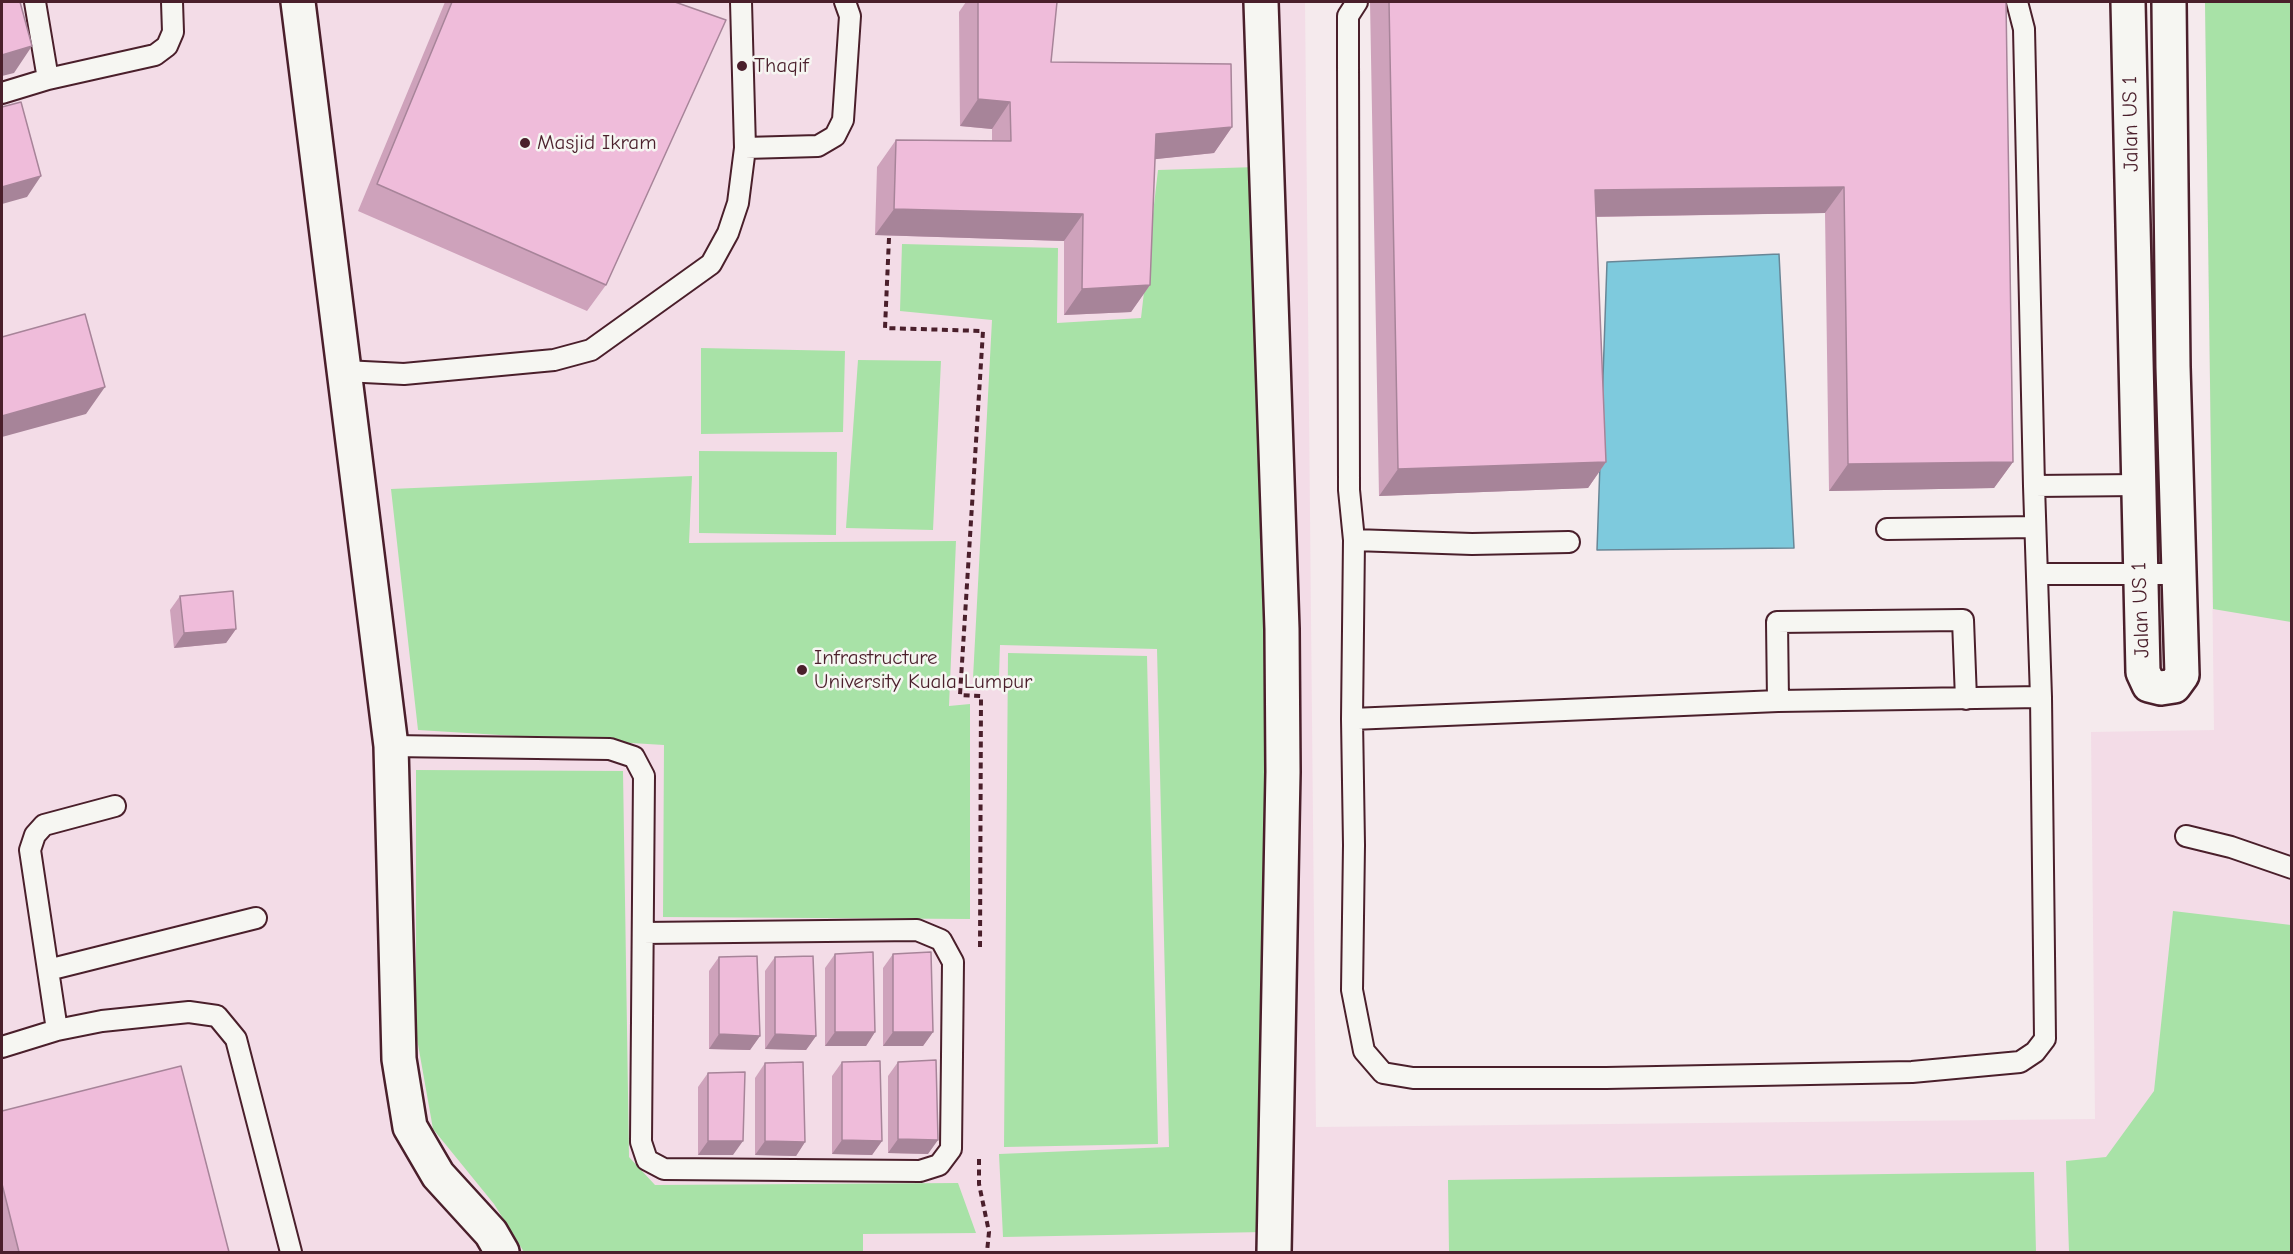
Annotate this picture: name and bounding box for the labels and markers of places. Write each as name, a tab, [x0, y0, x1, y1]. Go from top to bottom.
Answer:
place label: Thaqif	[754, 53, 809, 79]
marker: Thaqif	[735, 59, 749, 73]
place label: Masjid Ikram	[537, 130, 657, 156]
marker: Masjid Ikram	[518, 136, 532, 150]
place label: Infrastructure University Kuala Lumpur	[814, 645, 1032, 695]
marker: Infrastructure University Kuala Lumpur	[795, 663, 809, 677]

